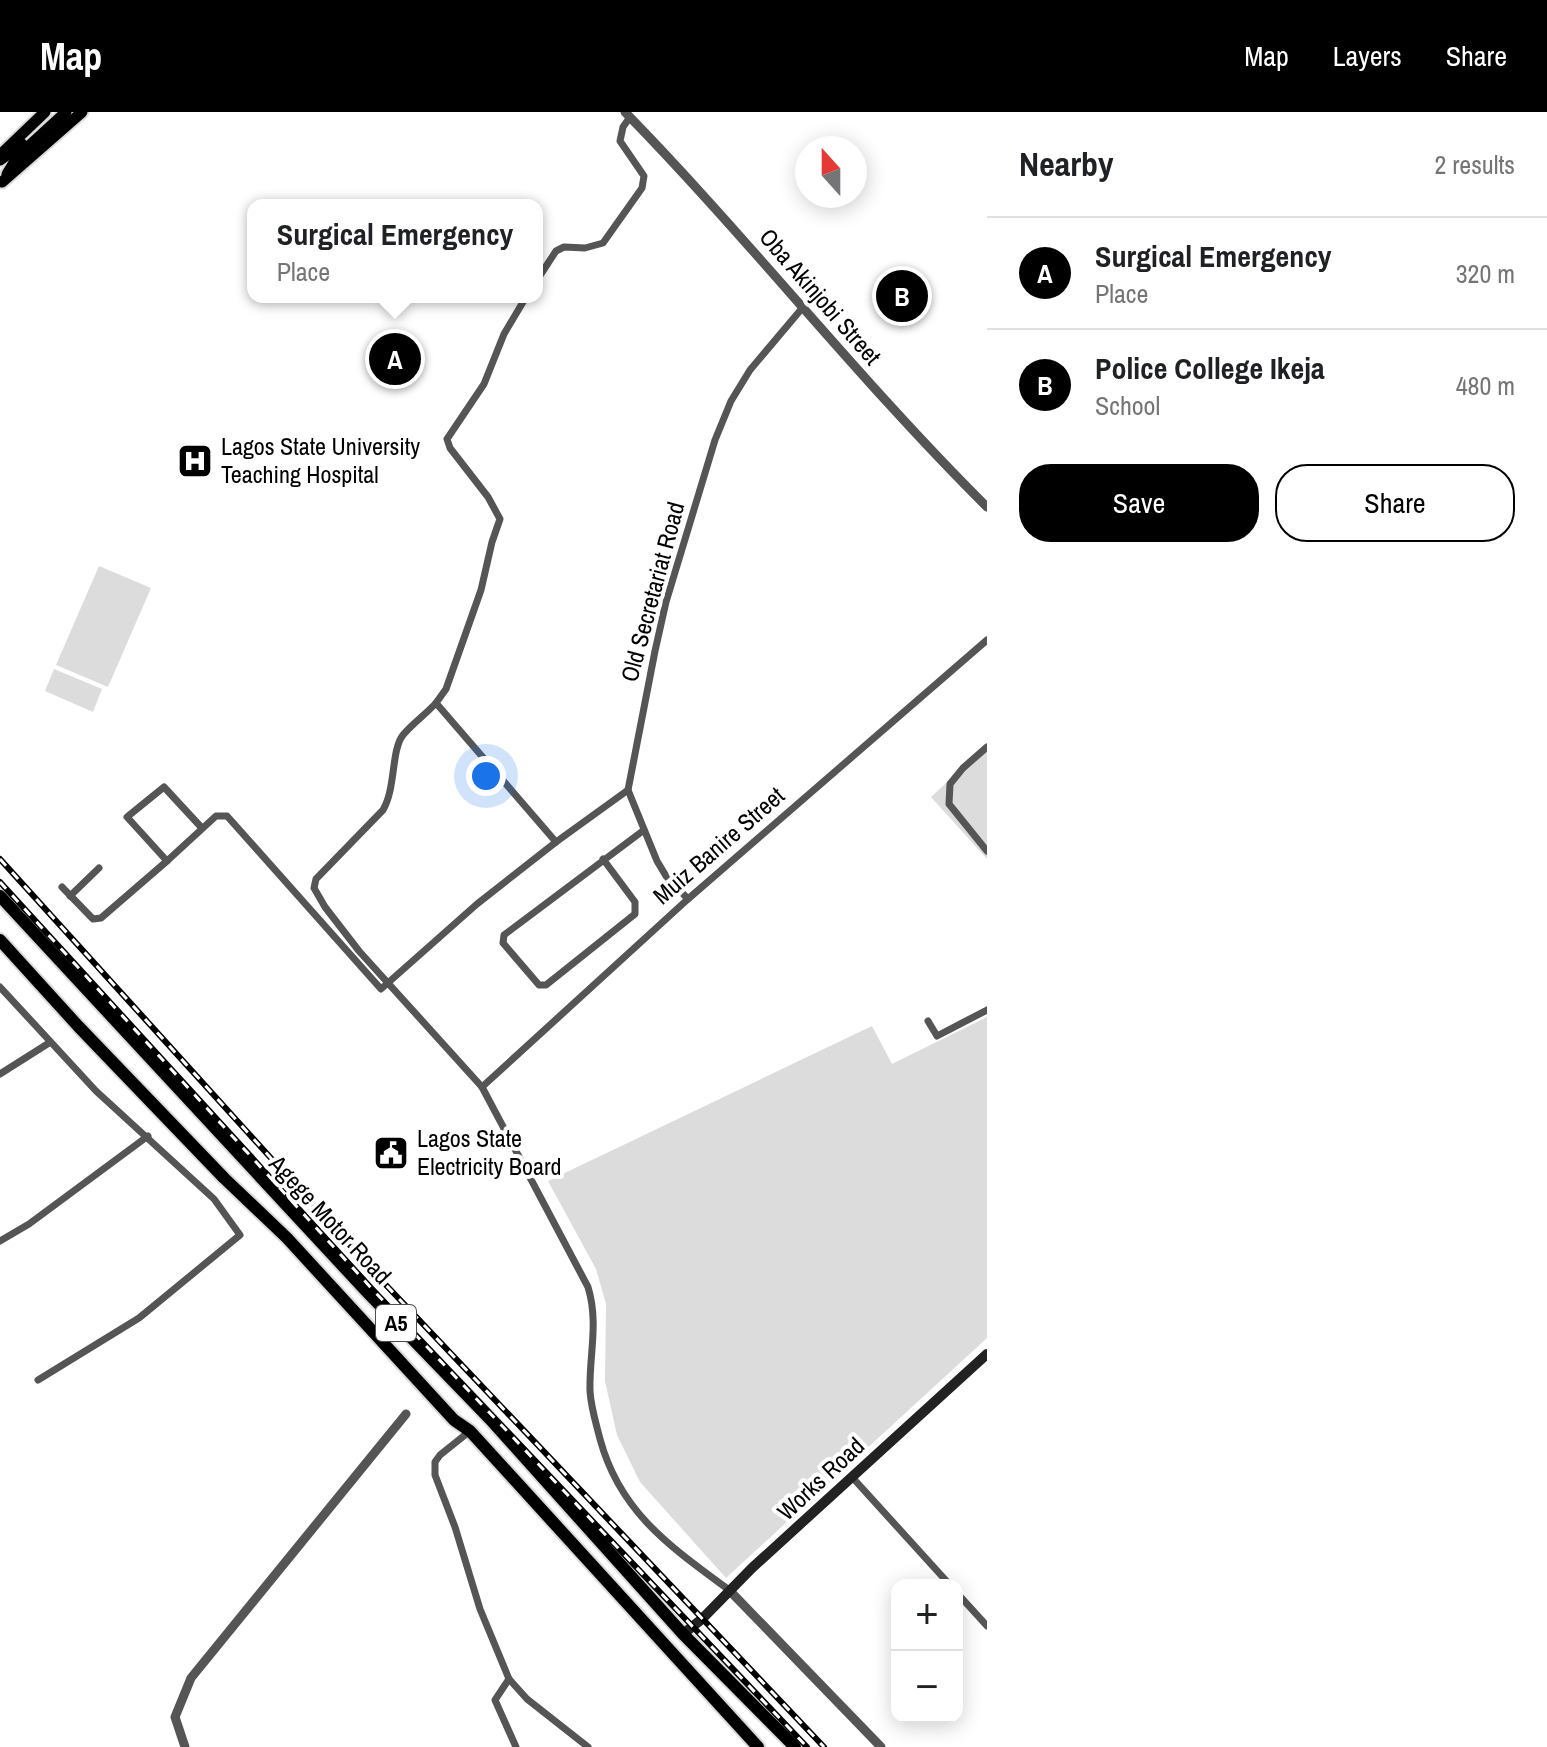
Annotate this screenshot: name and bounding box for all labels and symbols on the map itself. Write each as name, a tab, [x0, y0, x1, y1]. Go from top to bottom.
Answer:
north arrow	[795, 136, 867, 208]
street label: Oba Akinjobi Street	[753, 221, 889, 372]
pin: B	[876, 266, 928, 326]
pin: A	[369, 329, 421, 389]
place label: Lagos State University Teaching Hospital	[221, 430, 420, 490]
hospital icon: Lagos State University Teaching Hospital	[176, 442, 214, 480]
street label: Old Secretariat Road	[613, 498, 691, 685]
your location	[466, 756, 506, 796]
street label: Muiz Banire Street	[646, 779, 791, 911]
place label: Lagos State Electricity Board	[417, 1122, 561, 1182]
public building icon: Lagos State Electricity Board	[372, 1134, 410, 1172]
street label: Agege Motor Road	[262, 1147, 399, 1291]
road number: A5	[376, 1305, 416, 1341]
street label: Works Road	[770, 1430, 871, 1527]

